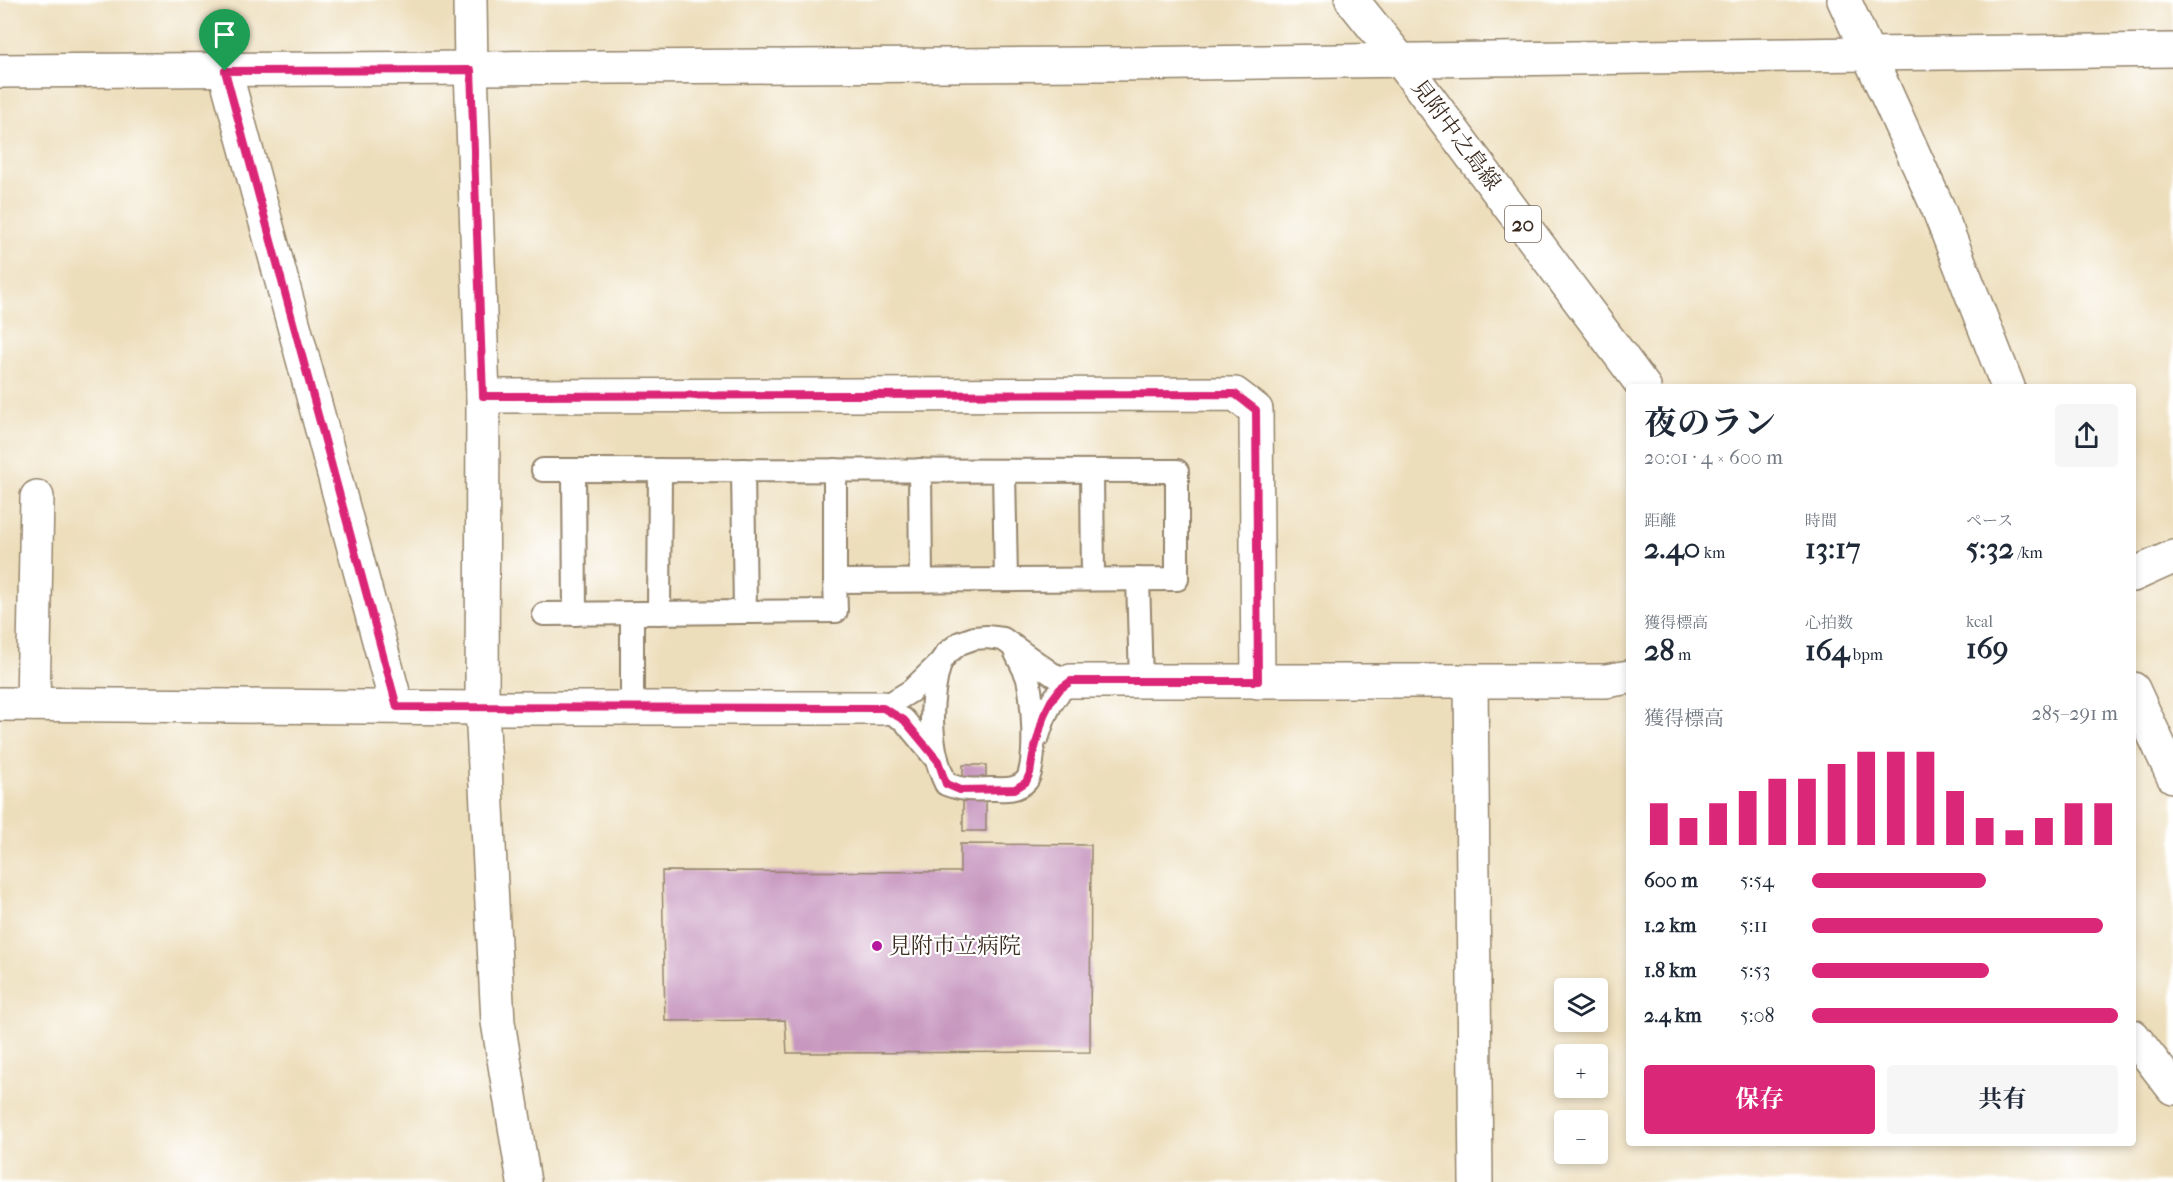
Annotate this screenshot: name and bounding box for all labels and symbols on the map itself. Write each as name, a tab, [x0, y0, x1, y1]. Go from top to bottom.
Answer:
pin	[199, 9, 250, 71]
street label: 見附中之島線	[1406, 74, 1506, 196]
road number: 20	[1505, 206, 1541, 242]
place label: 見附市立病院	[889, 933, 1021, 959]
marker: 見附市立病院	[870, 939, 884, 953]

